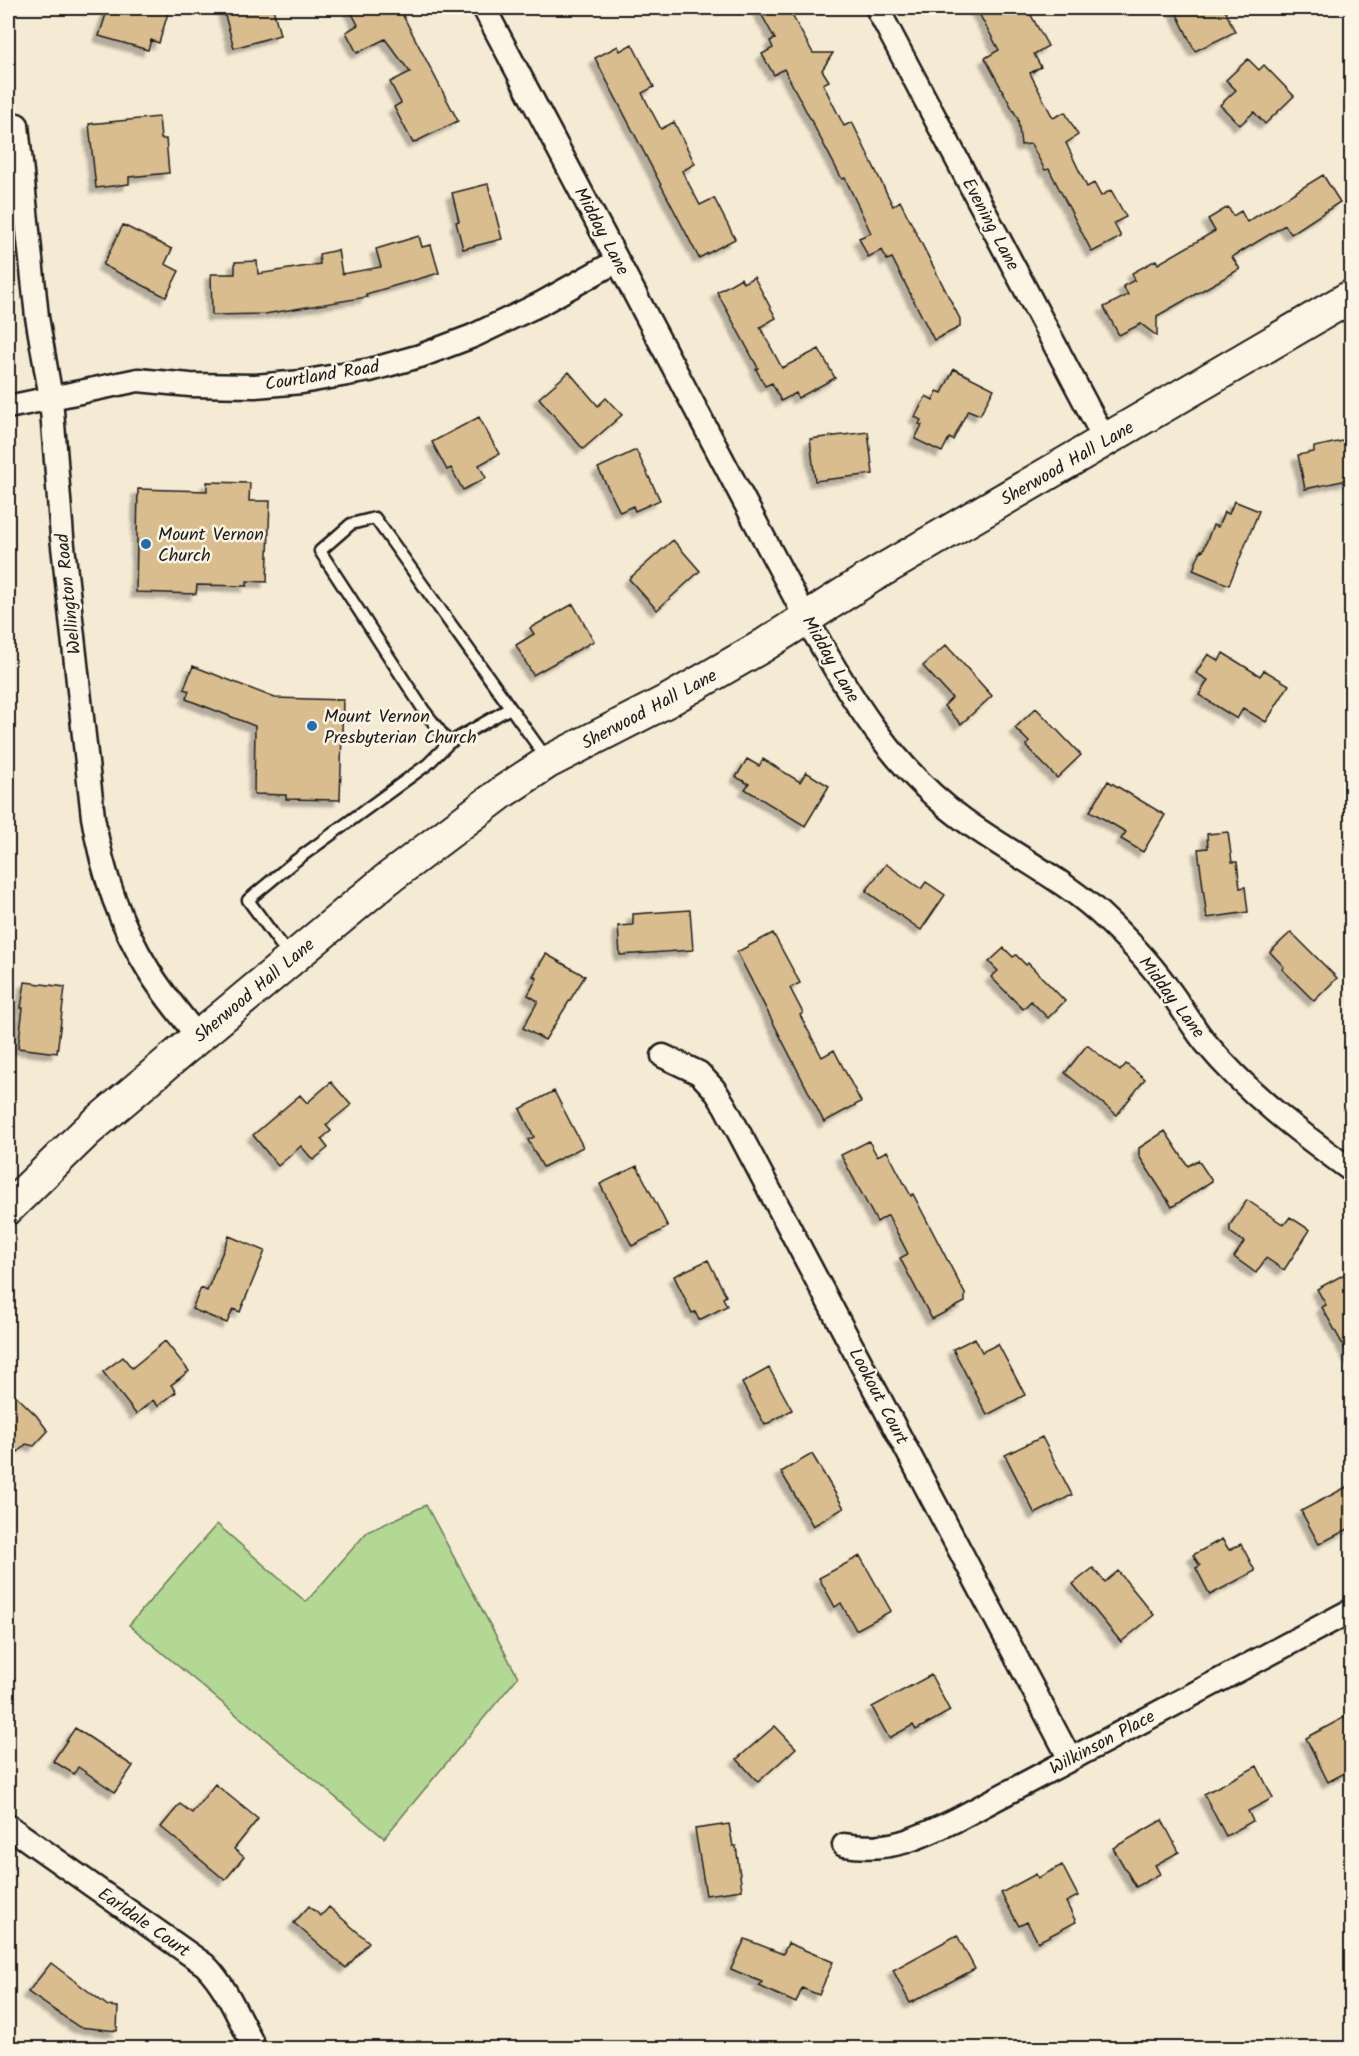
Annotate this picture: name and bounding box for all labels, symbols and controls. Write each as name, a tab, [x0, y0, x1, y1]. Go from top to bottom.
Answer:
street label: Evening Lane	[953, 173, 1026, 276]
street label: Midday Lane	[565, 182, 636, 281]
street label: Courtland Road	[263, 353, 382, 400]
street label: Sherwood Hall Lane	[995, 414, 1140, 514]
place label: Mount Vernon Church	[158, 521, 264, 571]
street label: Wellington Road	[49, 531, 90, 656]
marker: Mount Vernon Church	[139, 537, 153, 551]
street label: Midday Lane	[793, 611, 866, 709]
street label: Sherwood Hall Lane	[577, 662, 723, 758]
place label: Mount Vernon Presbyterian Church	[324, 703, 477, 753]
marker: Mount Vernon Presbyterian Church	[305, 719, 319, 733]
street label: Sherwood Hall Lane	[188, 932, 322, 1051]
street label: Midday Lane	[1130, 951, 1211, 1045]
street label: Lookout Court	[840, 1343, 916, 1451]
street label: Wilkinson Place	[1044, 1703, 1161, 1783]
street label: Earldale Court	[91, 1881, 196, 1966]

